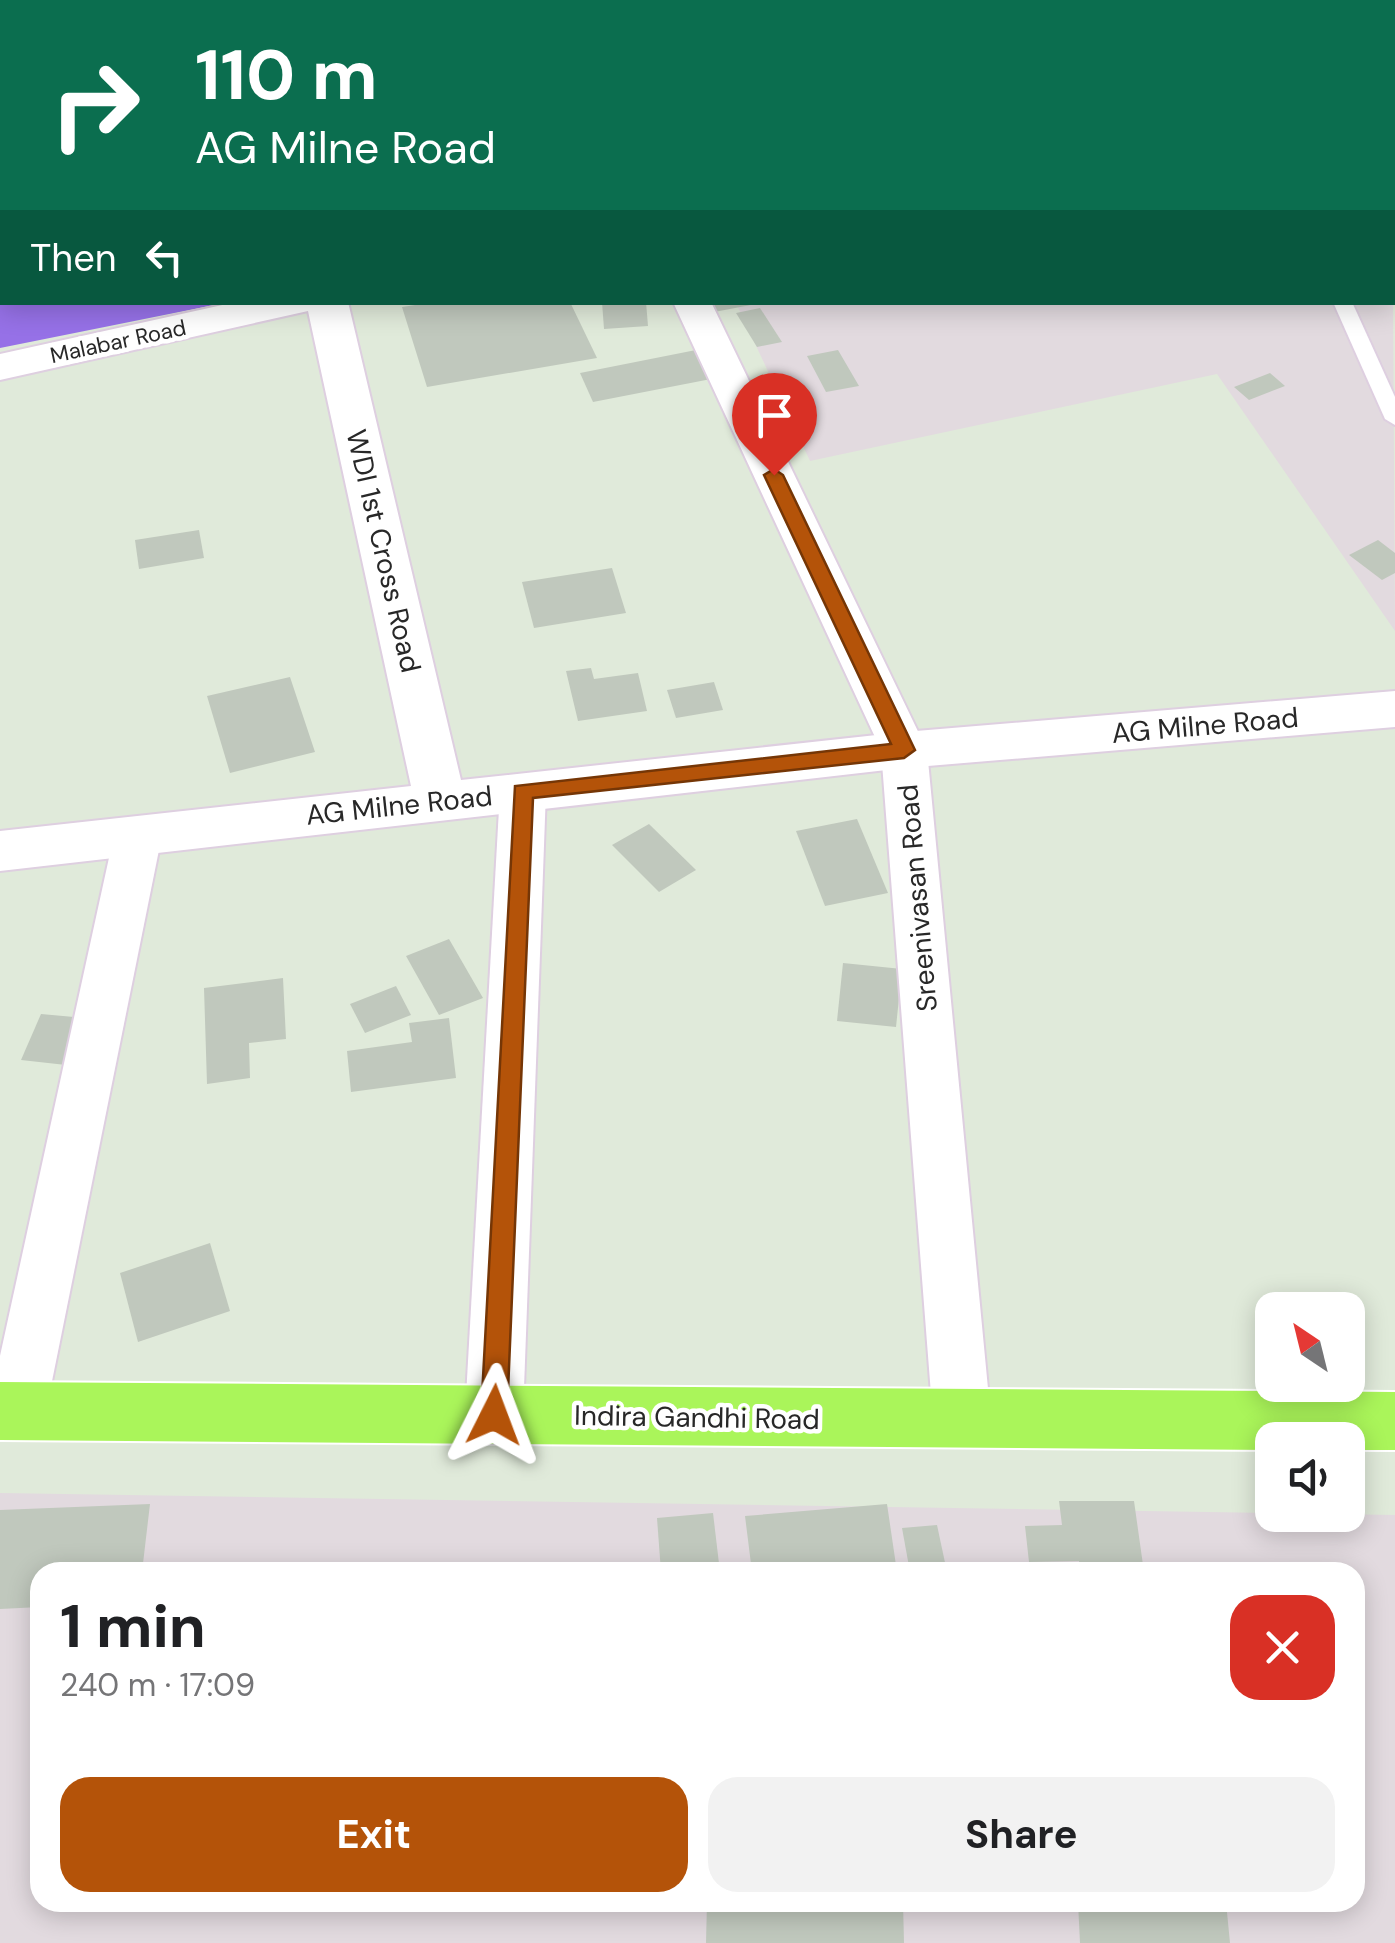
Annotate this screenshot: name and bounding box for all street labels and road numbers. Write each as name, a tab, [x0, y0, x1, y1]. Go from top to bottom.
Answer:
street label: Malabar Road	[47, 313, 189, 370]
street label: WDI 1st Cross Road	[338, 426, 429, 676]
street label: AG Milne Road	[1110, 699, 1300, 752]
street label: AG Milne Road	[304, 777, 494, 834]
street label: Sreenivasan Road	[889, 783, 946, 1013]
street label: Indira Gandhi Road	[574, 1397, 820, 1438]

